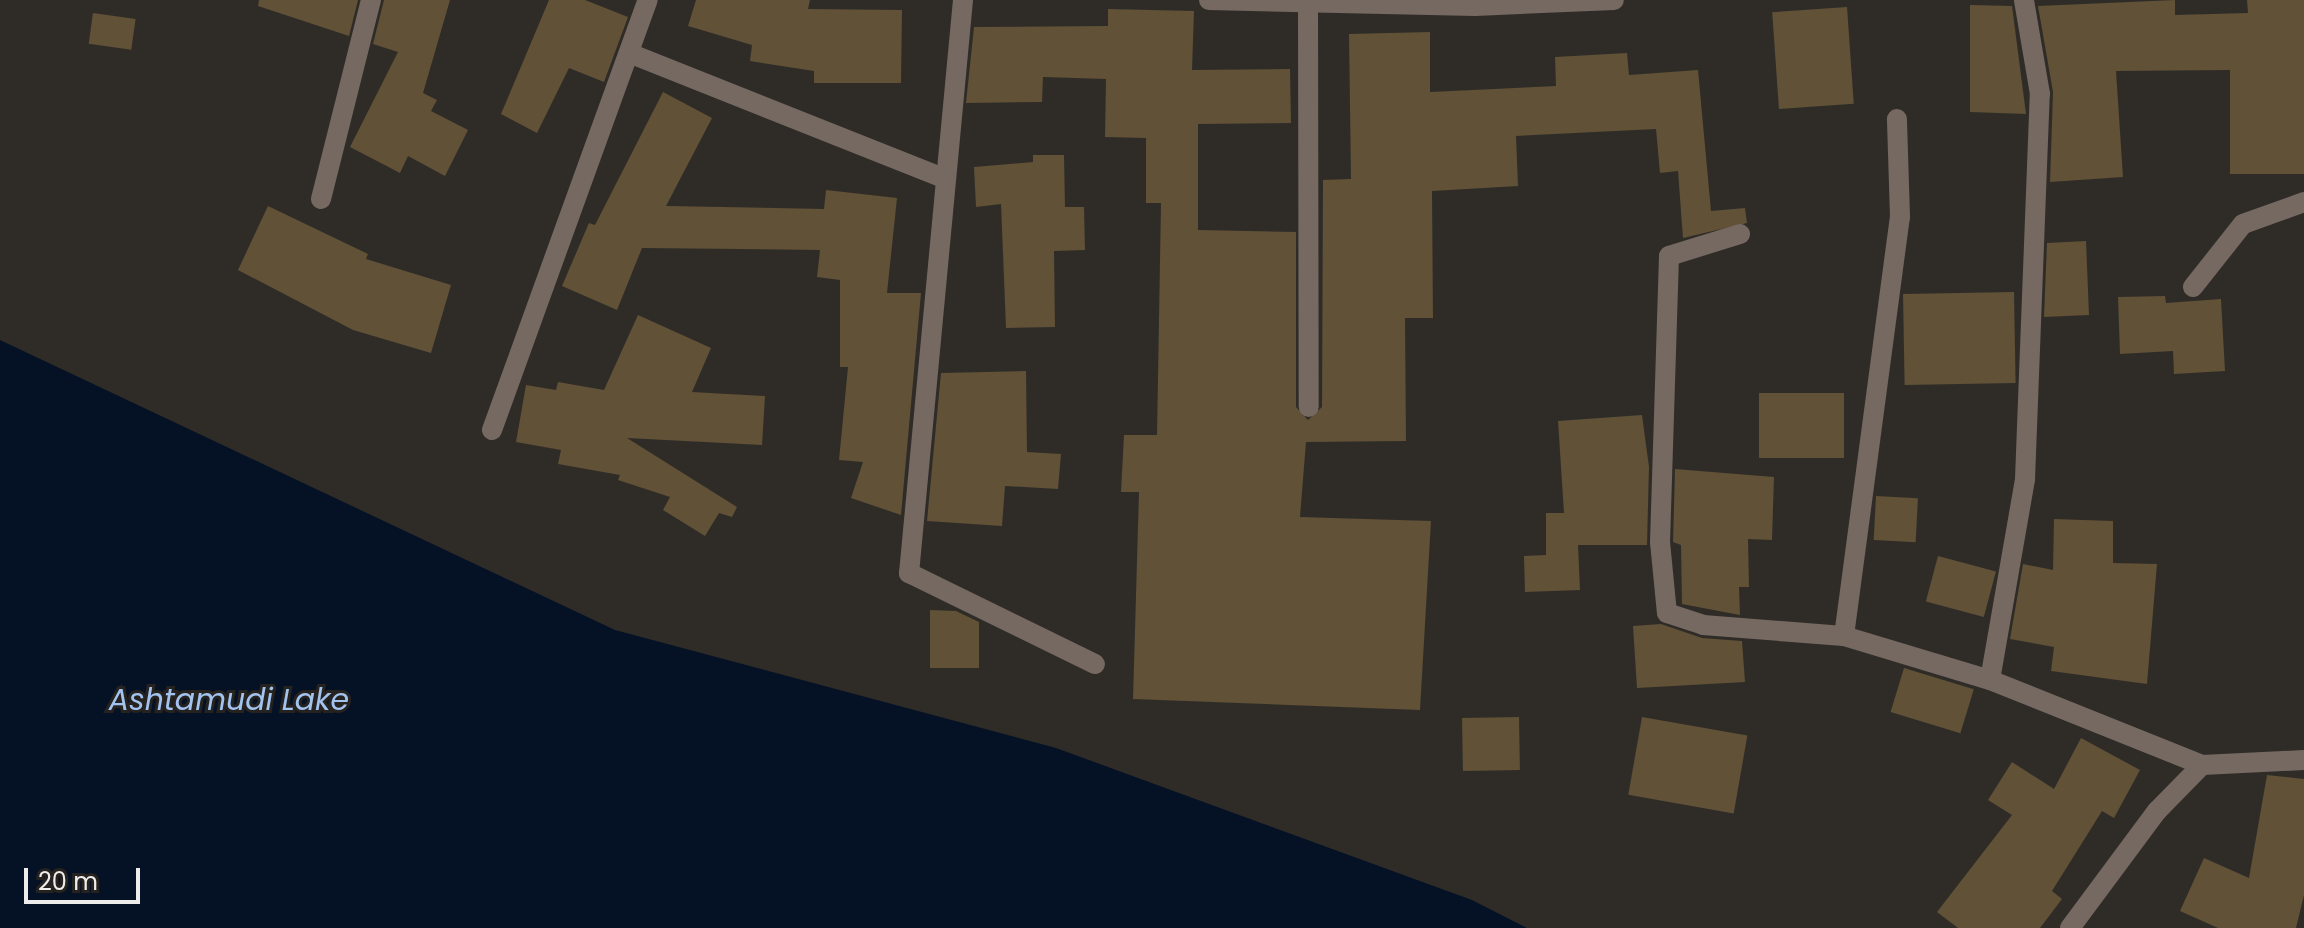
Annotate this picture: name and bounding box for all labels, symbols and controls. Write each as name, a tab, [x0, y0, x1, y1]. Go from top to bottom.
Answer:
water label: Ashtamudi Lake	[109, 682, 349, 718]
scale bar	[28, 852, 144, 902]
text: 20 m	[38, 865, 98, 898]

